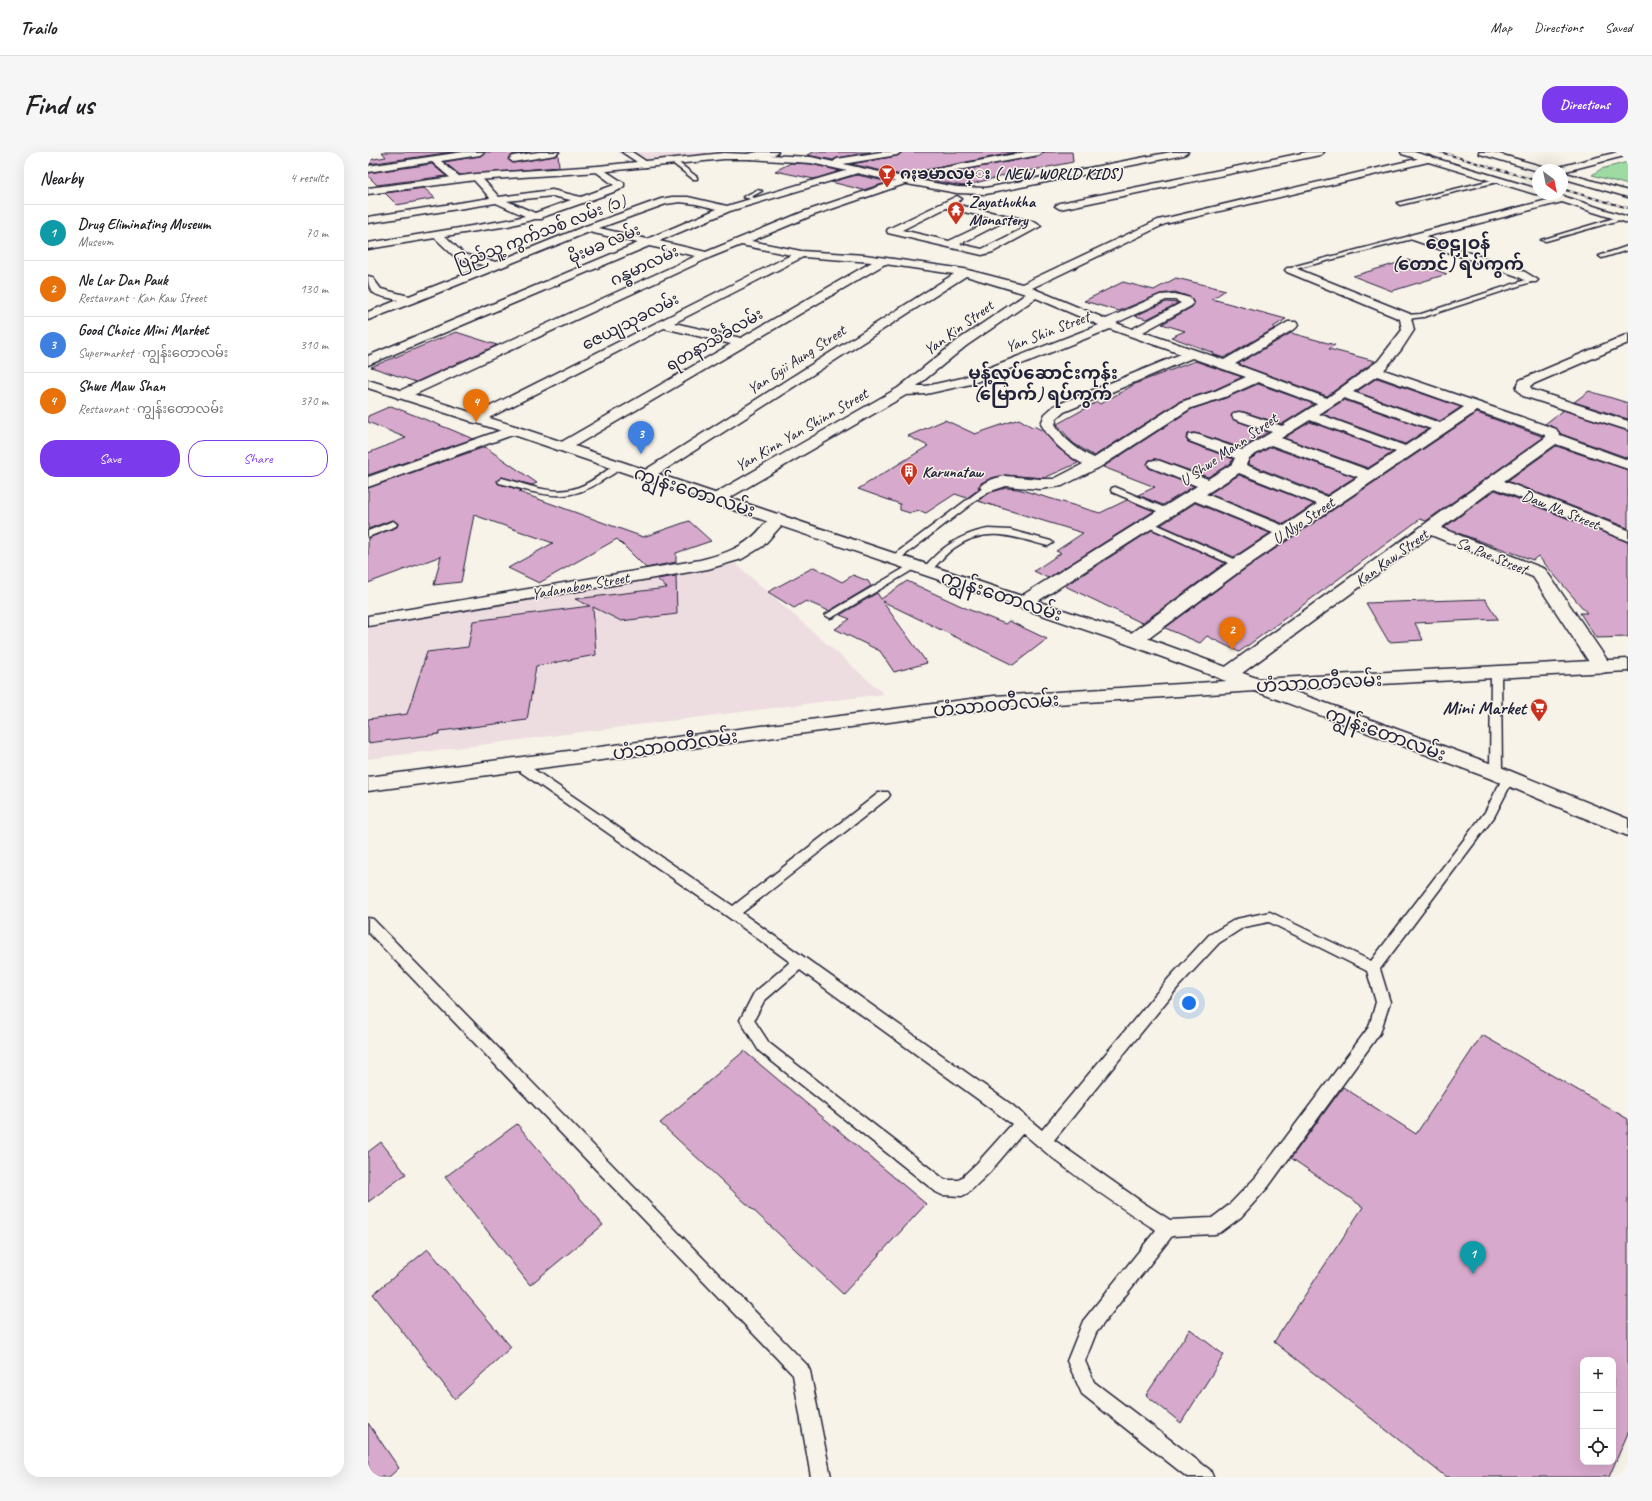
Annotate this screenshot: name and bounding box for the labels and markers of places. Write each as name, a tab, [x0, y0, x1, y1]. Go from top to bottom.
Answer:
bar icon: ဂႏၶမာလမ္း ( NEW WORLD KIDS)	[877, 163, 897, 188]
place label: ဂႏၶမာလမ္း ( NEW WORLD KIDS)	[900, 164, 1124, 186]
place label: Zayathukha Monastery	[969, 192, 1037, 230]
temple icon: Zayathukha Monastery	[946, 200, 966, 225]
pin: 4	[463, 389, 489, 422]
pin: 3	[628, 421, 654, 454]
building icon: Karunataw	[899, 461, 919, 486]
place label: Karunataw	[922, 462, 985, 482]
pin: 2	[1219, 617, 1245, 650]
place label: Mini Market	[1443, 696, 1528, 720]
supermarket icon: Mini Market	[1529, 697, 1549, 722]
pin: 1	[1460, 1241, 1486, 1274]

